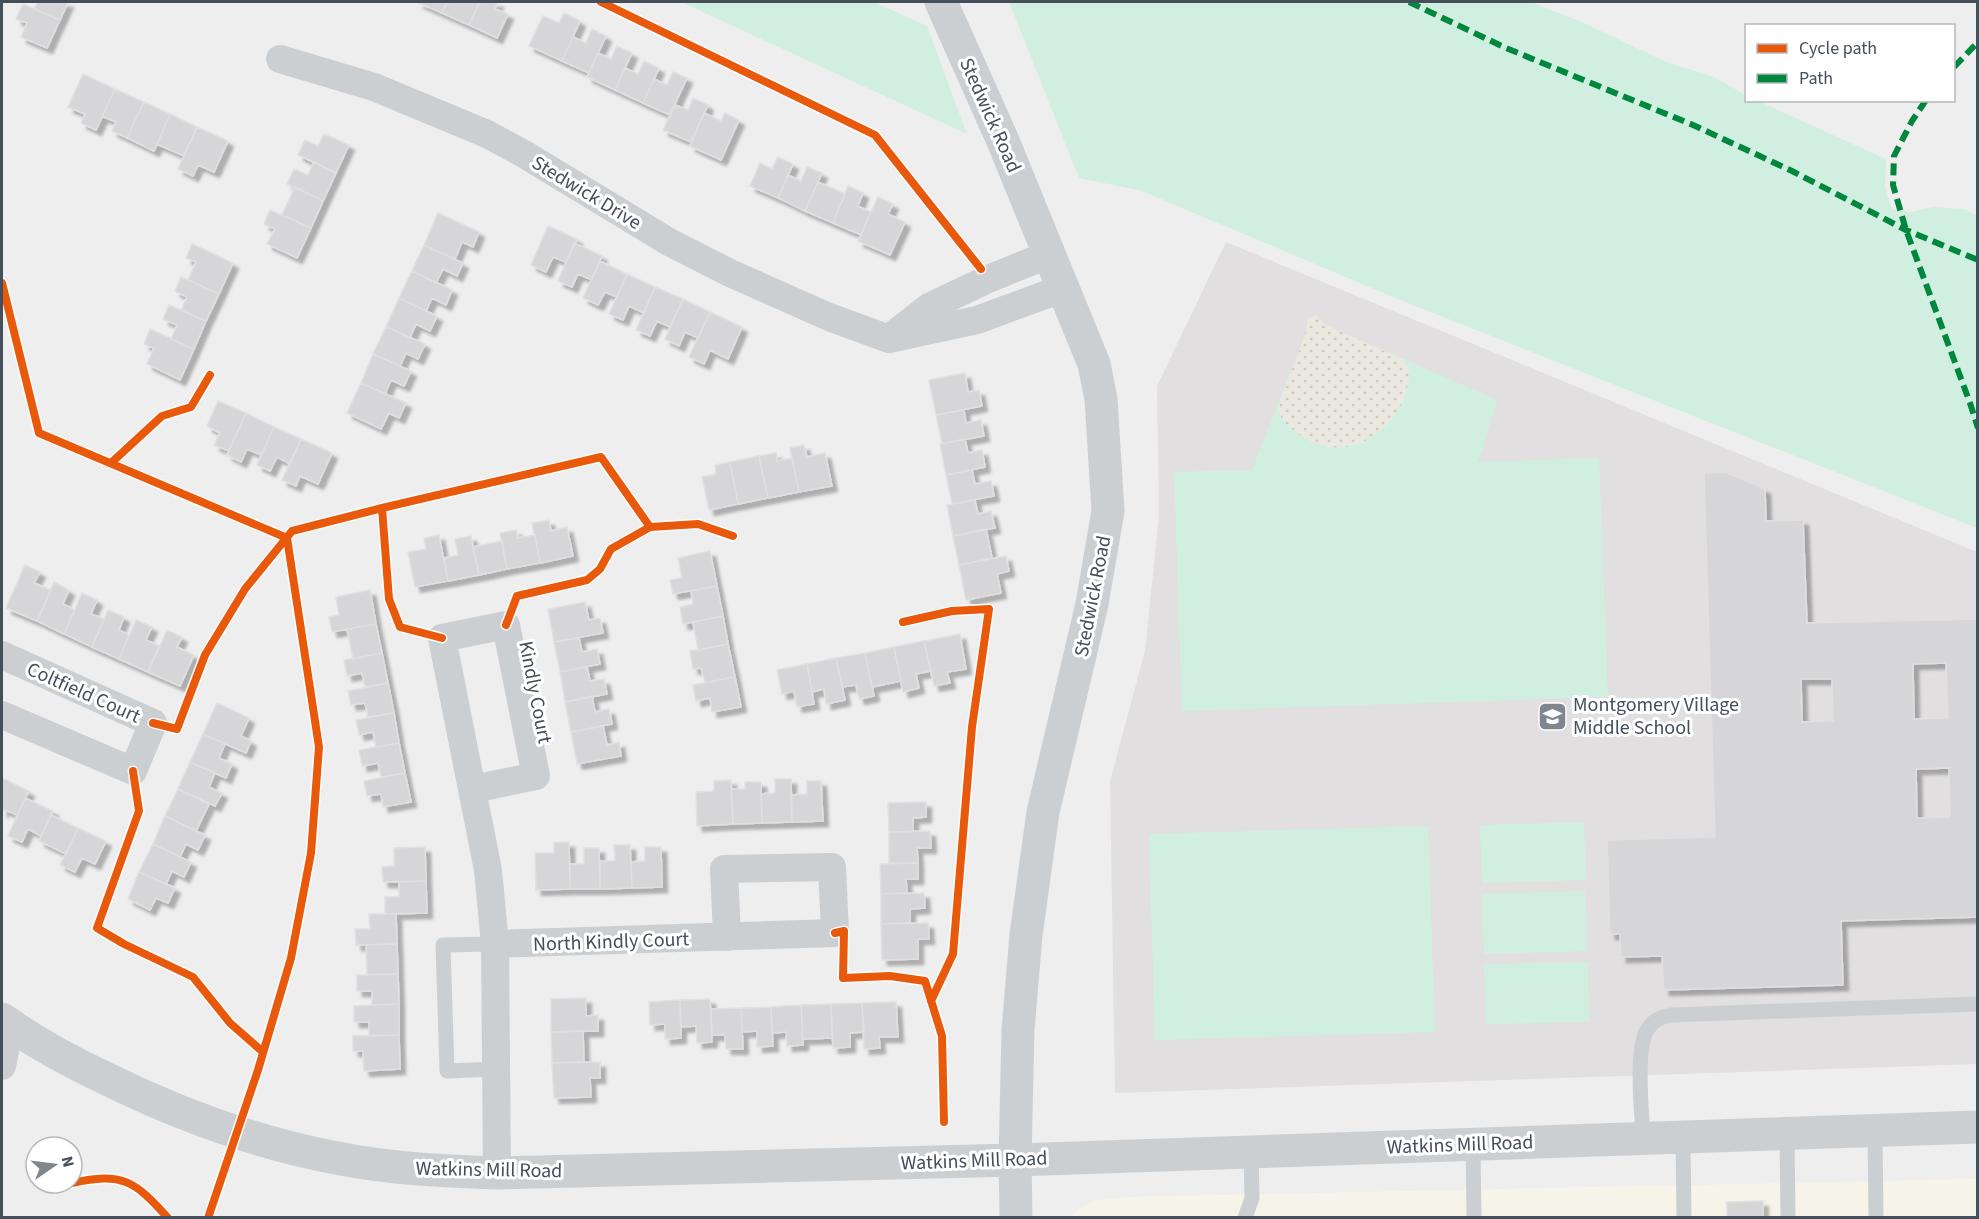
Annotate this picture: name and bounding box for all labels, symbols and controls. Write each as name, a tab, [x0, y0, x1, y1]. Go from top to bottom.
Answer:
legend	[1745, 24, 1955, 102]
text: Cycle path	[1799, 36, 1877, 61]
street label: Stedwick Road	[952, 54, 1028, 177]
text: Path	[1799, 66, 1833, 91]
street label: Stedwick Drive	[526, 149, 647, 237]
street label: Stedwick Road	[1068, 533, 1118, 659]
street label: Kindly Court	[511, 639, 559, 746]
street label: Coltfield Court	[22, 655, 145, 731]
place label: Montgomery Village Middle School	[1573, 691, 1739, 742]
school or university icon: Montgomery Village Middle School	[1536, 700, 1568, 732]
street label: North Kindly Court	[533, 925, 690, 959]
street label: Watkins Mill Road	[1386, 1128, 1534, 1162]
north arrow	[24, 1135, 84, 1195]
street label: Watkins Mill Road	[900, 1144, 1048, 1178]
text: N	[56, 1154, 80, 1169]
street label: Watkins Mill Road	[415, 1155, 563, 1185]

